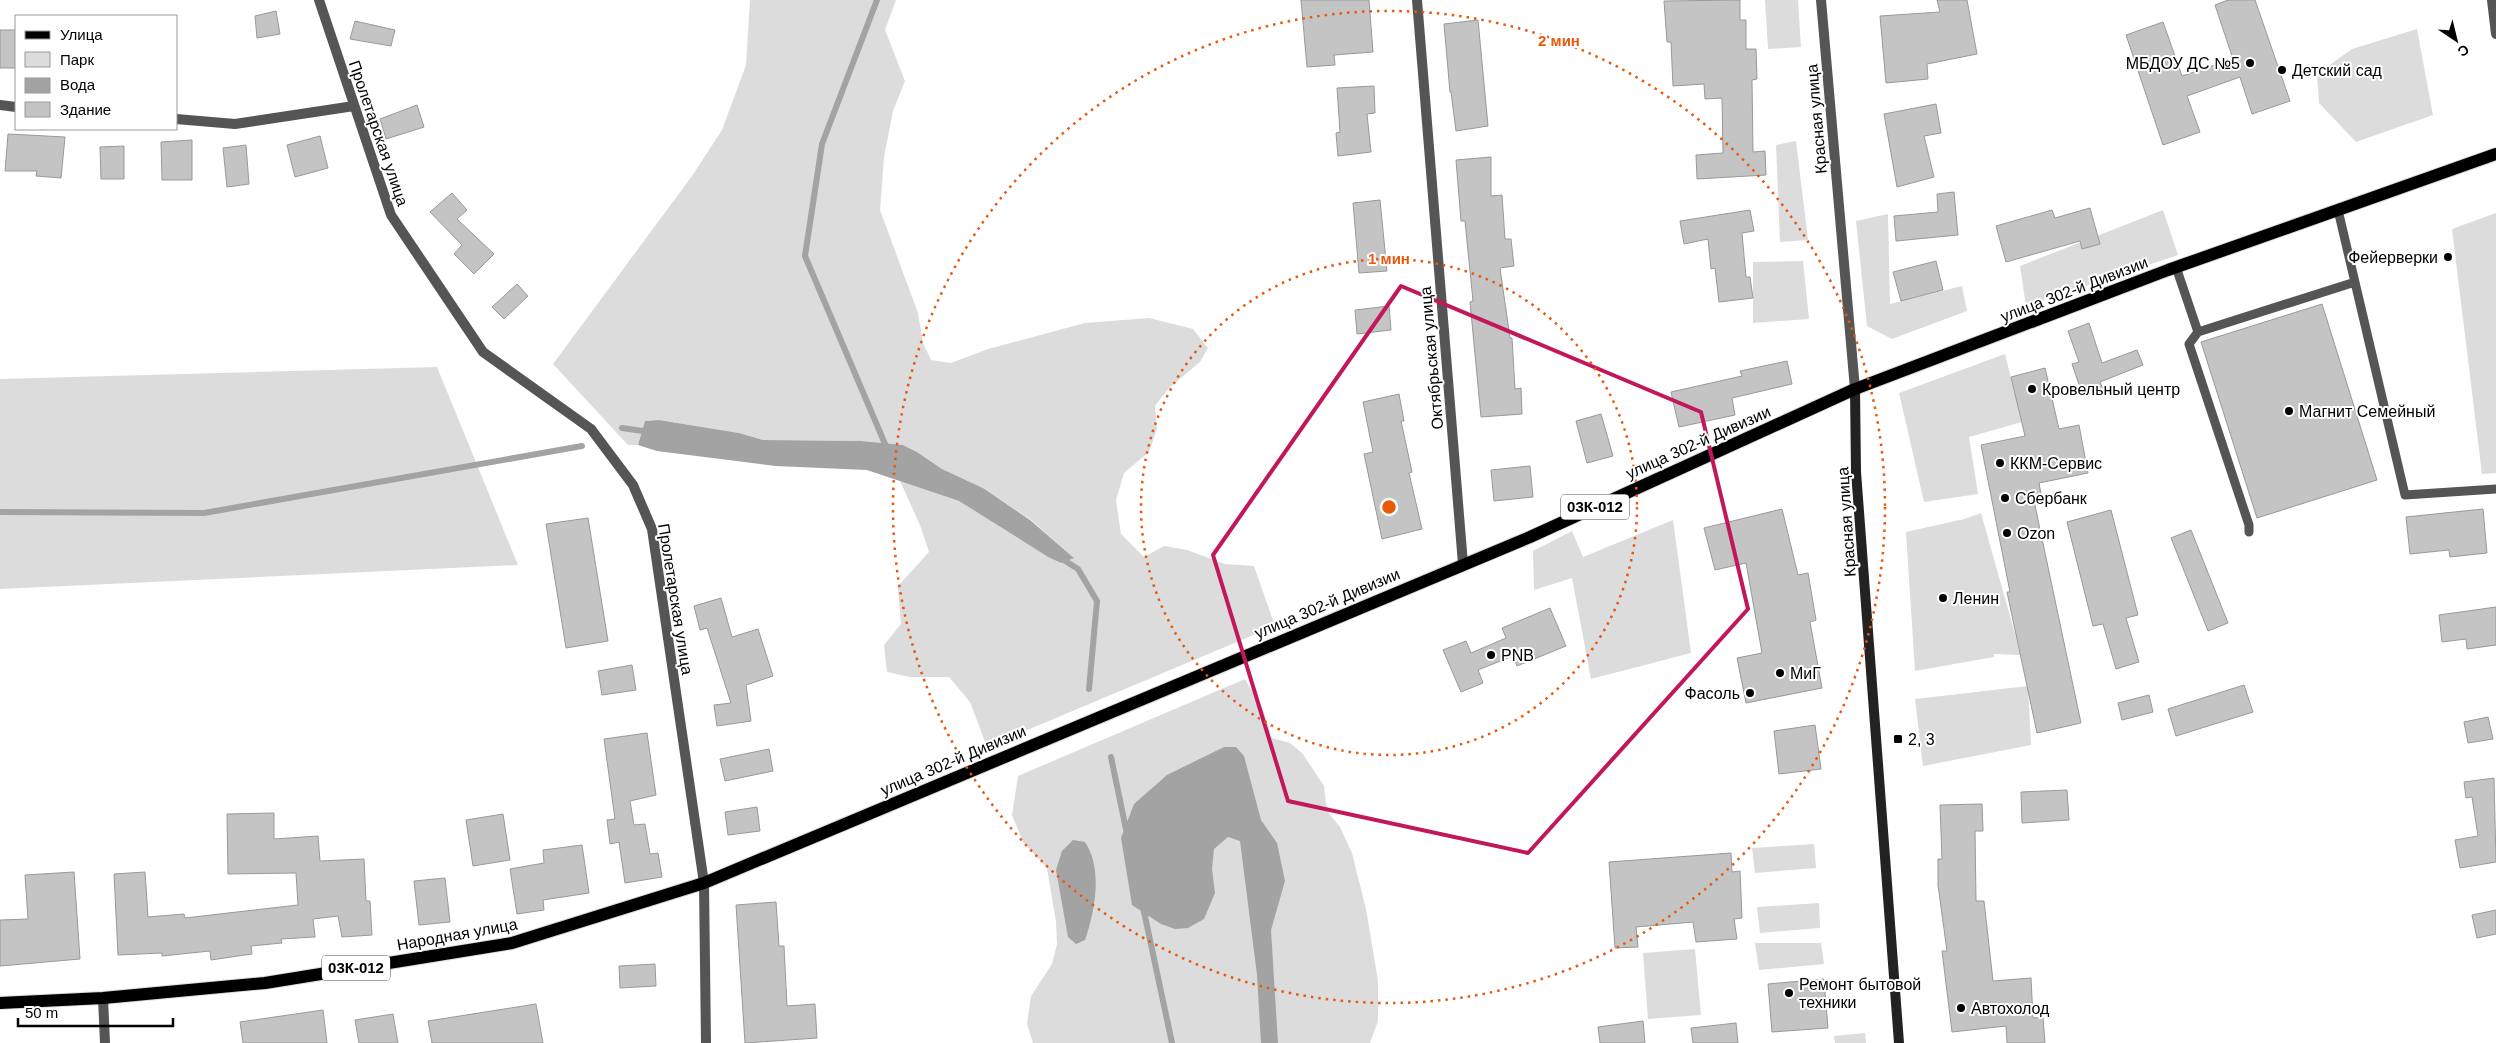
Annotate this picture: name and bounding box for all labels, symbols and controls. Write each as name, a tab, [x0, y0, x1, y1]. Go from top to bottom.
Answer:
legend	[15, 15, 178, 130]
north arrow	[2431, 15, 2481, 65]
text: Улица	[60, 26, 103, 43]
text: 2 мин	[1538, 32, 1580, 49]
text: С	[2455, 41, 2472, 60]
text: Парк	[60, 51, 94, 68]
place label: МБДОУ ДС №5	[2126, 55, 2240, 72]
marker: МБДОУ ДС №5	[2244, 57, 2256, 69]
street label: Пролетарская улица	[346, 58, 411, 208]
place label: Детский сад	[2292, 62, 2383, 79]
street label: Красная улица	[1803, 63, 1830, 174]
marker: Детский сад	[2276, 64, 2288, 76]
text: Вода	[60, 76, 96, 93]
text: Здание	[60, 101, 111, 118]
place label: Фейерверки	[2348, 249, 2438, 266]
text: 1 мин	[1368, 250, 1410, 267]
marker: Фейерверки	[2442, 251, 2454, 263]
street label: улица 302-й Дивизии	[1998, 254, 2150, 325]
street label: Октябрьская улица	[1417, 286, 1446, 430]
place label: Кровельный центр	[2042, 381, 2180, 398]
marker: Кровельный центр	[2026, 383, 2038, 395]
street label: улица 302-й Дивизии	[1623, 403, 1773, 482]
place label: Магнит Семейный	[2299, 403, 2435, 420]
marker: Магнит Семейный	[2283, 405, 2295, 417]
place label: ККМ-Сервис	[2010, 455, 2102, 472]
marker: ККМ-Сервис	[1994, 457, 2006, 469]
street label: Красная улица	[1834, 466, 1859, 577]
place label: Сбербанк	[2015, 490, 2088, 507]
marker: Сбербанк	[1999, 492, 2011, 504]
road number: 03К-012	[1561, 494, 1629, 520]
centre of rings	[1380, 498, 1398, 516]
street label: Пролетарская улица	[655, 522, 696, 676]
place label: Ozon	[2017, 525, 2055, 542]
marker: Ozon	[2001, 527, 2013, 539]
street label: улица 302-й Дивизии	[1252, 565, 1402, 642]
place label: Ленин	[1953, 590, 1999, 607]
marker: Ленин	[1937, 592, 1949, 604]
place label: PNB	[1501, 647, 1534, 664]
marker: PNB	[1485, 649, 1497, 661]
place label: МиГ	[1790, 665, 1821, 682]
marker: МиГ	[1774, 667, 1786, 679]
place label: Фасоль	[1685, 685, 1740, 702]
marker: Фасоль	[1744, 687, 1756, 699]
street label: улица 302-й Дивизии	[878, 722, 1028, 799]
place label: 2, 3	[1908, 731, 1935, 748]
marker: 2, 3	[1892, 733, 1904, 745]
street label: Народная улица	[396, 916, 519, 953]
road number: 03К-012	[322, 956, 390, 980]
place label: Ремонт бытовой техники	[1799, 976, 1921, 1011]
marker: Ремонт бытовой техники	[1783, 987, 1795, 999]
scale bar	[18, 996, 172, 1028]
place label: Автохолод	[1971, 1000, 2050, 1017]
marker: Автохолод	[1955, 1002, 1967, 1014]
text: 50 m	[25, 1004, 58, 1021]

